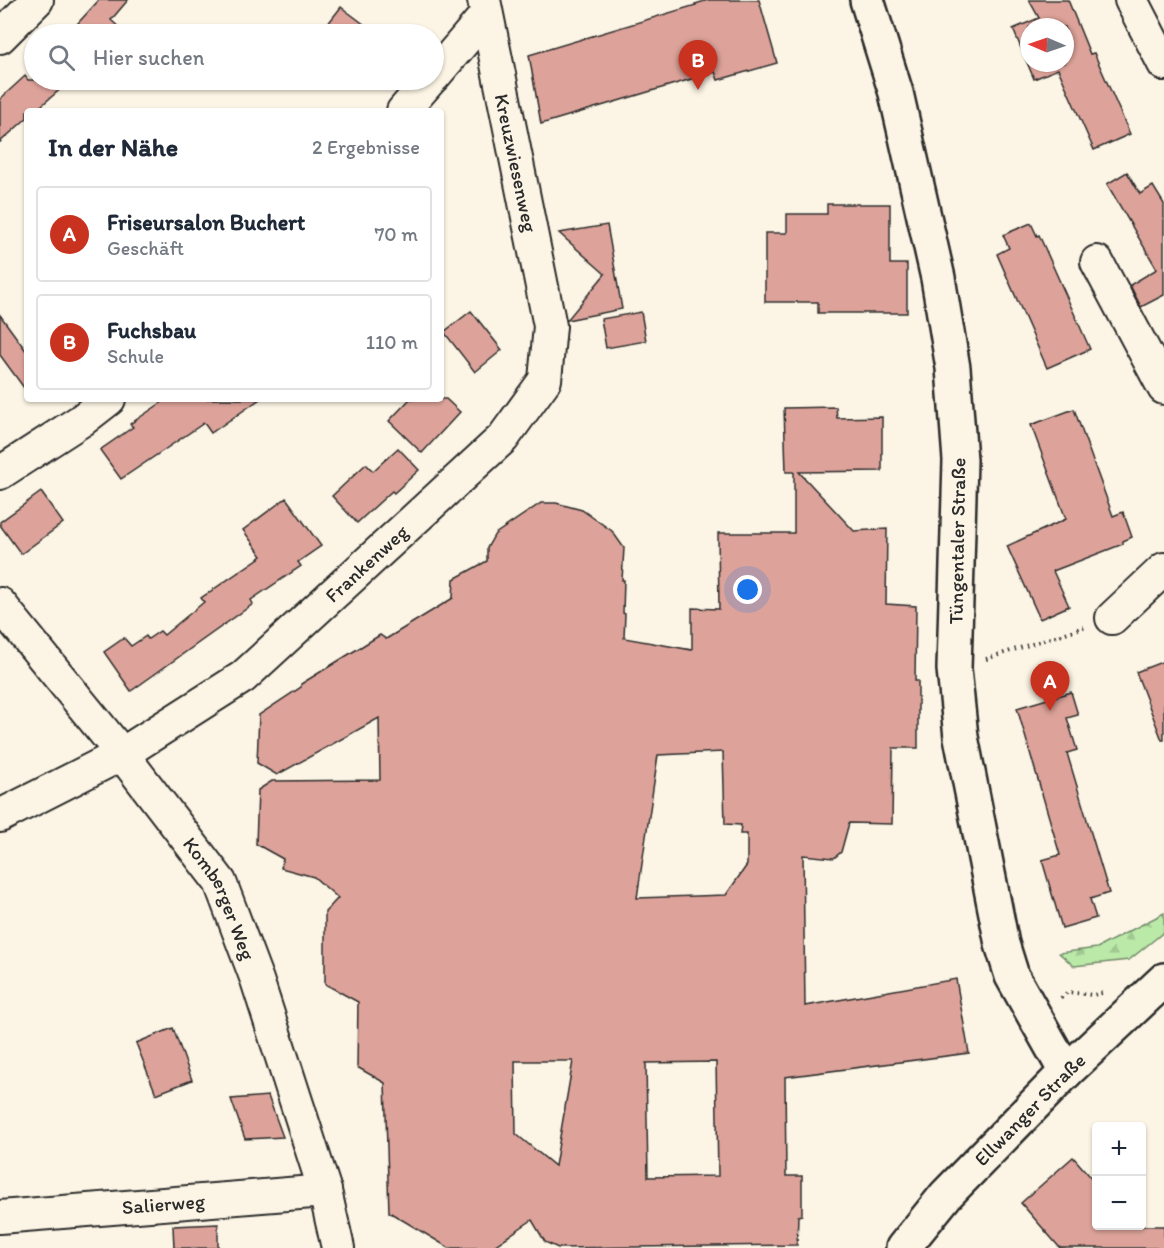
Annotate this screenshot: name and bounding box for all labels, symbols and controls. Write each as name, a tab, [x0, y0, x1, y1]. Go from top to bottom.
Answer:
north arrow	[1020, 18, 1074, 72]
search box	[24, 24, 444, 90]
pin: B	[678, 40, 718, 90]
icon: search	[45, 41, 78, 74]
text: Hier suchen	[93, 44, 204, 71]
street label: Kreuzwiesenweg	[490, 92, 543, 235]
text: In der Nähe	[48, 131, 178, 163]
text: 2 Ergebnisse	[312, 135, 420, 159]
text: Friseursalon Buchert	[107, 209, 305, 236]
text: A	[63, 222, 76, 246]
text: 70 m	[374, 222, 418, 246]
text: Geschäft	[107, 236, 184, 260]
text: Fuchsbau	[107, 317, 196, 344]
text: B	[63, 330, 76, 354]
text: 110 m	[366, 330, 418, 354]
text: Schule	[107, 344, 164, 368]
street label: Tüngentaler Straße	[944, 457, 970, 625]
street label: Frankenweg	[320, 519, 413, 607]
your location	[733, 575, 762, 604]
pin: A	[1030, 662, 1070, 711]
street label: Komberger Weg	[178, 832, 261, 964]
street label: Ellwanger Straße	[969, 1048, 1090, 1171]
map controls	[1092, 1122, 1146, 1230]
button: +	[1092, 1122, 1146, 1176]
button: −	[1092, 1176, 1146, 1230]
street label: Salierweg	[121, 1189, 207, 1219]

